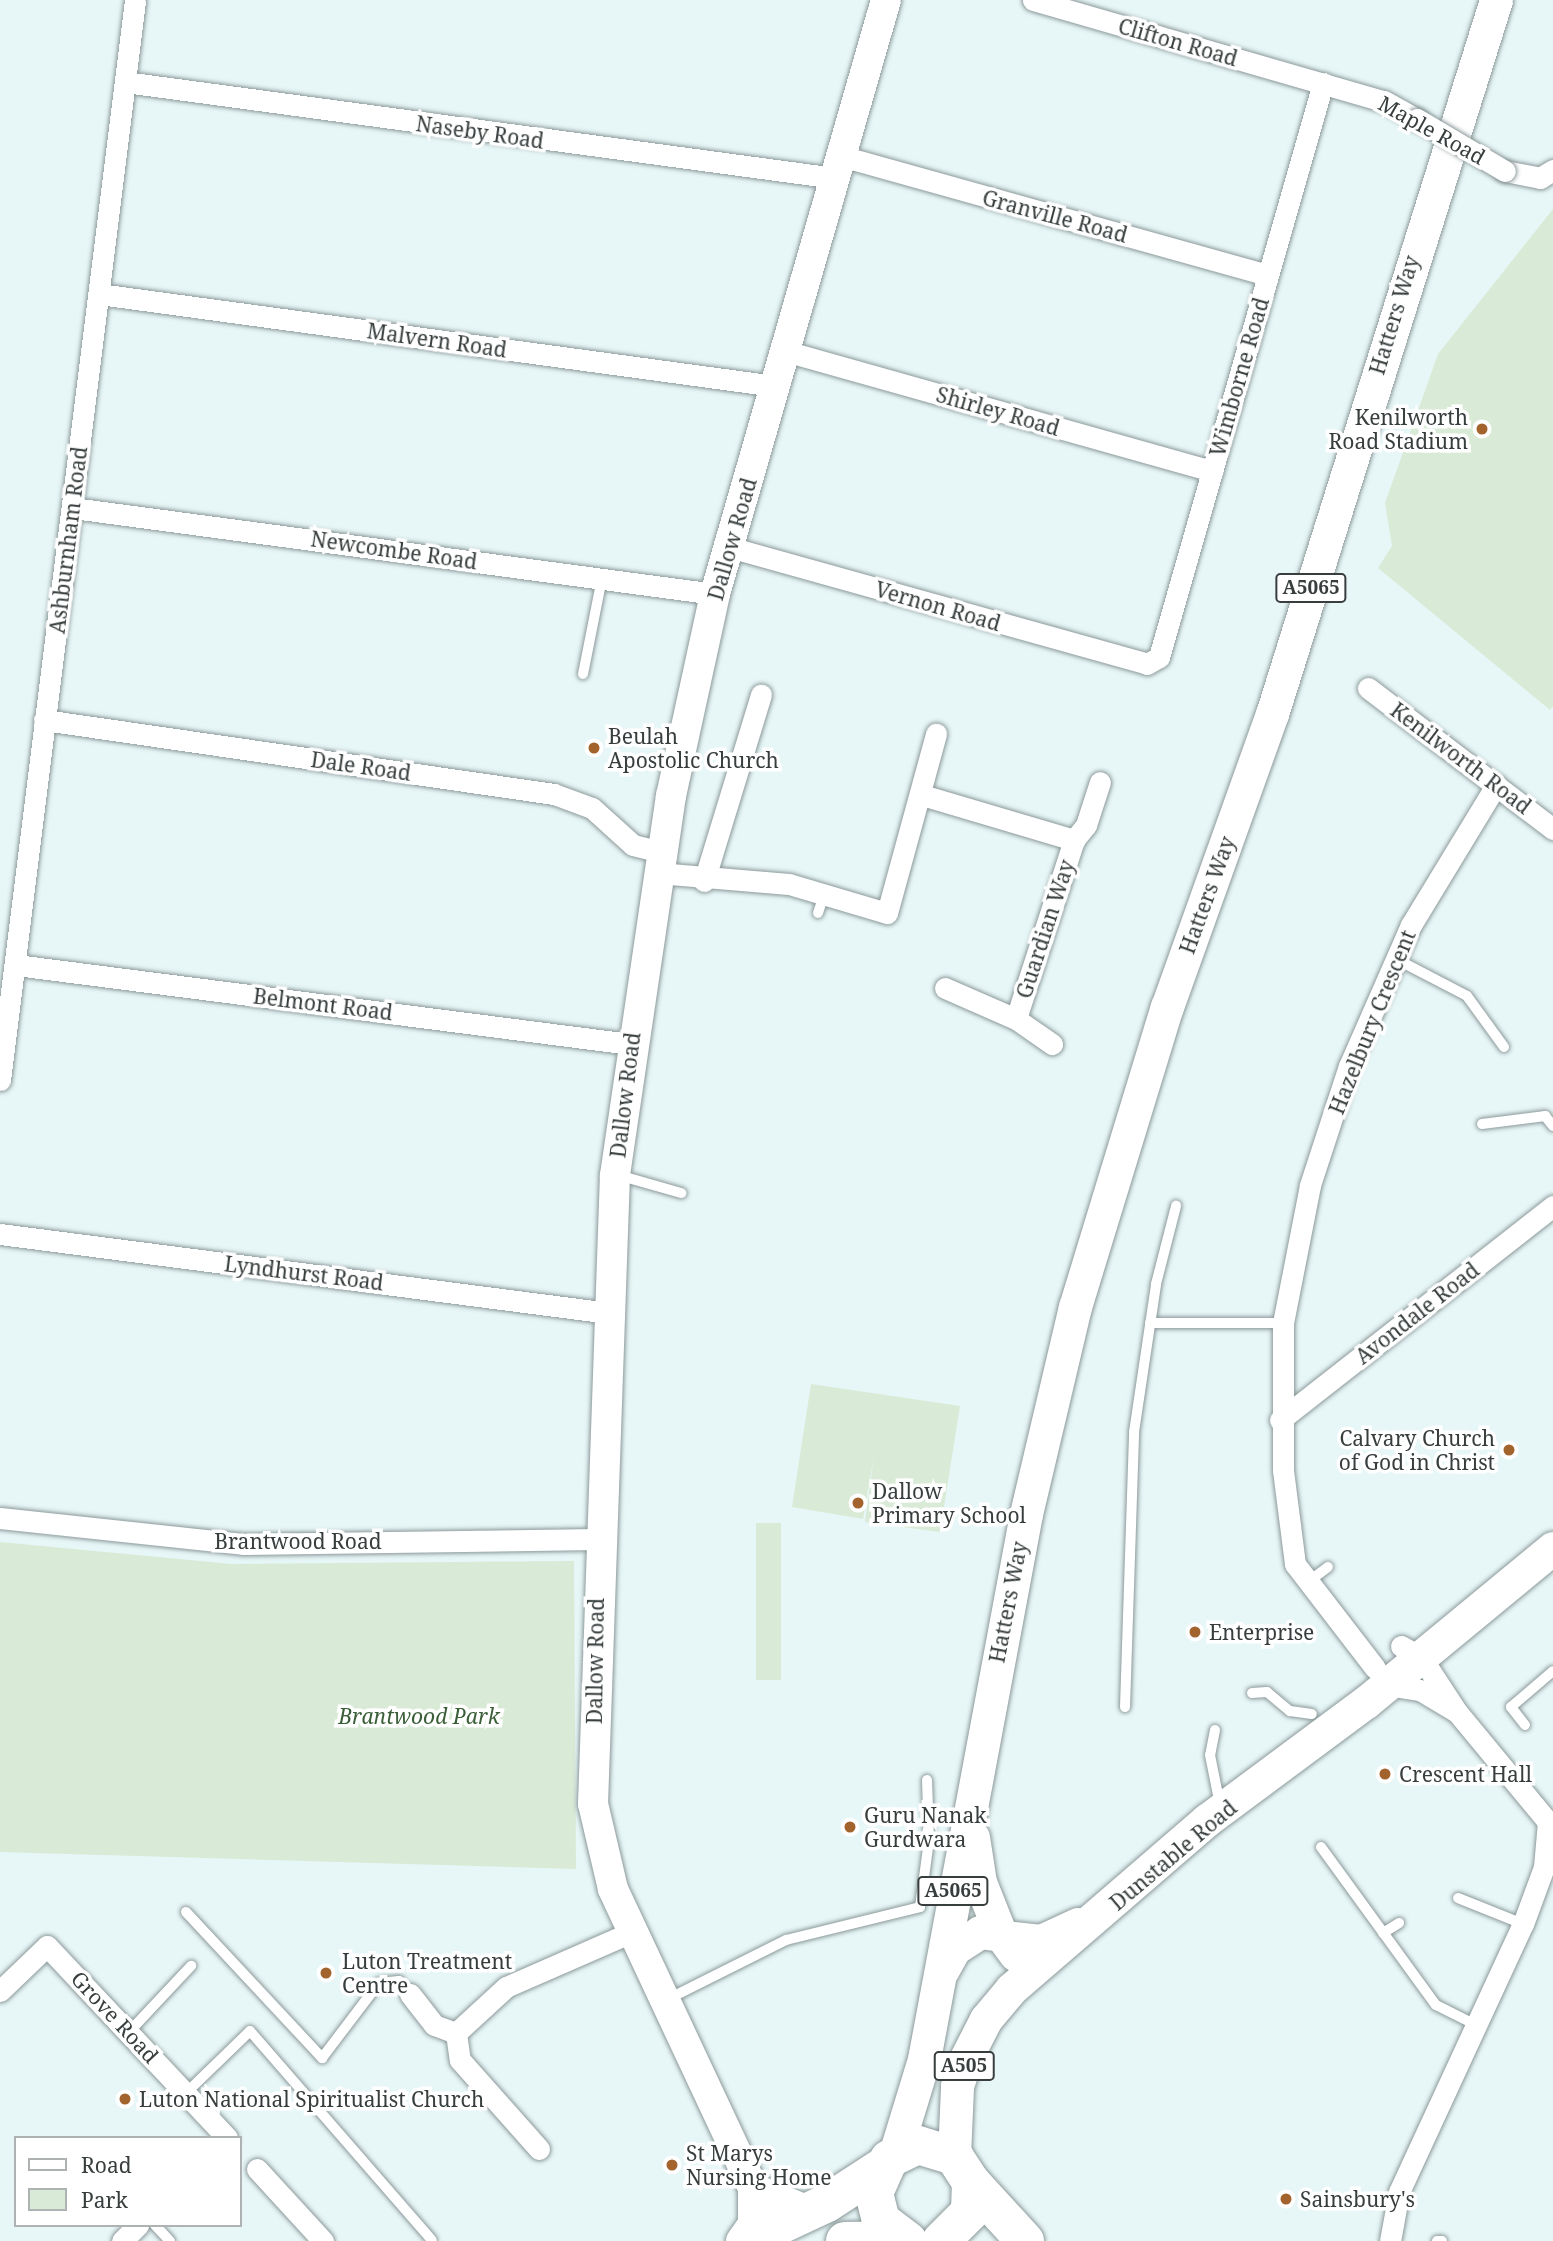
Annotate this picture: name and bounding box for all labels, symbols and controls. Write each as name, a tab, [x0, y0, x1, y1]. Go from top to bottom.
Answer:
street label: Clifton Road	[1115, 13, 1241, 71]
street label: Maple Road	[1374, 90, 1490, 170]
street label: Naseby Road	[414, 111, 546, 153]
street label: Granville Road	[980, 185, 1130, 247]
street label: Hatters Way	[1364, 252, 1424, 378]
street label: Wimborne Road	[1204, 295, 1274, 459]
street label: Malvern Road	[365, 318, 509, 362]
street label: Shirley Road	[933, 381, 1063, 441]
place label: Kenilworth Road Stadium	[1328, 404, 1468, 454]
marker: Kenilworth Road Stadium	[1474, 421, 1490, 437]
street label: Ashburnham Road	[44, 445, 92, 635]
street label: Dallow Road	[702, 475, 762, 603]
street label: Newcombe Road	[309, 526, 479, 574]
road number: A5065	[1274, 572, 1348, 604]
street label: Vernon Road	[872, 576, 1004, 636]
street label: Kenilworth Road	[1386, 697, 1536, 819]
place label: Beulah Apostolic Church	[608, 723, 779, 773]
marker: Beulah Apostolic Church	[586, 740, 602, 756]
street label: Dale Road	[309, 747, 413, 785]
street label: Hatters Way	[1174, 833, 1240, 957]
street label: Guardian Way	[1011, 857, 1079, 1001]
street label: Hazelbury Crescent	[1324, 926, 1420, 1118]
street label: Belmont Road	[252, 983, 394, 1025]
street label: Dallow Road	[605, 1031, 645, 1159]
street label: Lyndhurst Road	[223, 1251, 385, 1295]
street label: Avondale Road	[1350, 1257, 1484, 1369]
place label: Calvary Church of God in Christ	[1339, 1425, 1495, 1475]
marker: Calvary Church of God in Christ	[1501, 1442, 1517, 1458]
place label: Dallow Primary School	[872, 1478, 1026, 1528]
marker: Dallow Primary School	[850, 1495, 866, 1511]
street label: Brantwood Road	[214, 1528, 382, 1554]
street label: Hatters Way	[984, 1539, 1032, 1665]
street label: Dallow Road	[581, 1598, 609, 1724]
place label: Enterprise	[1209, 1619, 1314, 1645]
marker: Enterprise	[1187, 1624, 1203, 1640]
park label: Brantwood Park	[338, 1703, 500, 1729]
place label: Crescent Hall	[1399, 1761, 1532, 1787]
marker: Crescent Hall	[1377, 1766, 1393, 1782]
street label: Dunstable Road	[1105, 1795, 1241, 1915]
place label: Guru Nanak Gurdwara	[864, 1802, 987, 1852]
marker: Guru Nanak Gurdwara	[842, 1819, 858, 1835]
road number: A5065	[916, 1876, 990, 1907]
place label: Luton Treatment Centre	[342, 1948, 512, 1998]
marker: Luton Treatment Centre	[316, 1963, 336, 1983]
street label: Grove Road	[66, 1966, 164, 2068]
road number: A505	[932, 2050, 996, 2082]
place label: Luton National Spiritualist Church	[139, 2086, 484, 2112]
marker: Luton National Spiritualist Church	[117, 2091, 133, 2107]
legend	[14, 2136, 242, 2227]
place label: St Marys Nursing Home	[686, 2140, 832, 2190]
text: Road	[81, 2151, 132, 2179]
marker: St Marys Nursing Home	[664, 2157, 680, 2173]
text: Park	[81, 2186, 128, 2214]
place label: Sainsbury's	[1300, 2186, 1415, 2212]
marker: Sainsbury's	[1278, 2191, 1294, 2207]

